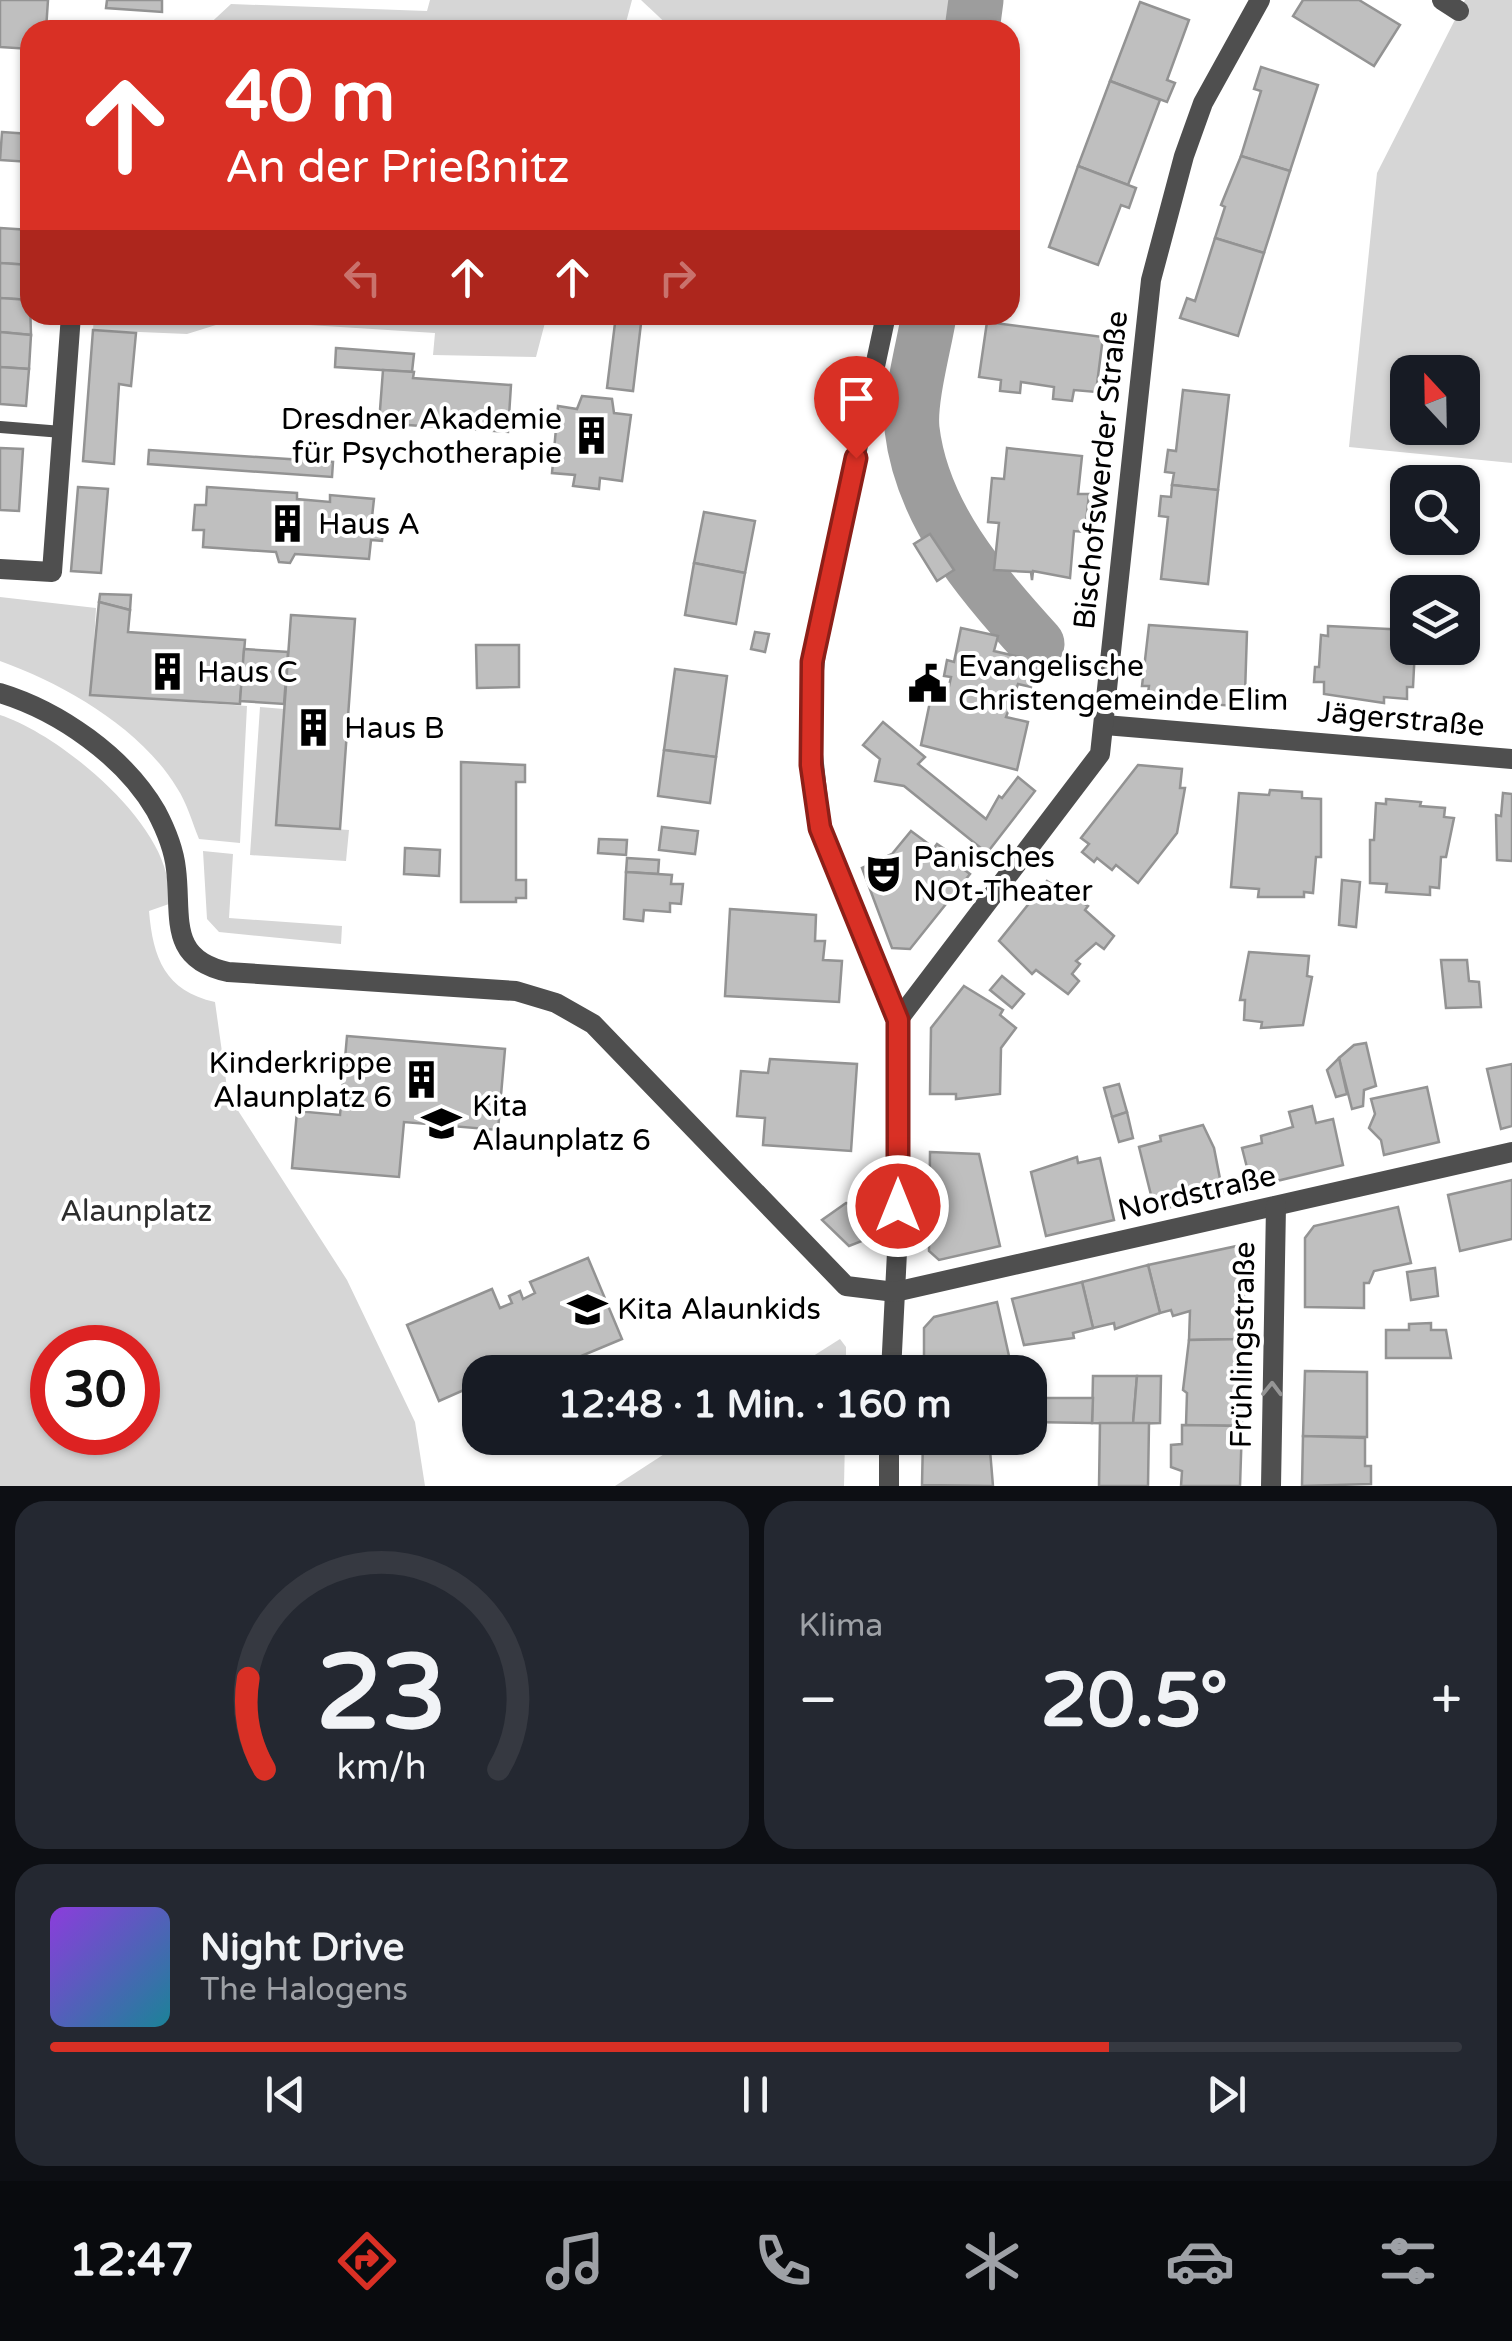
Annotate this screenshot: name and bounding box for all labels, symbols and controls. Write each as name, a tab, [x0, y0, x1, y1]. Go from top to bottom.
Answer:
text: 40 m	[225, 56, 395, 140]
icon: ahead	[60, 60, 190, 190]
text: An der Prießnitz	[225, 141, 570, 195]
icon: left	[335, 250, 390, 305]
icon: ahead	[440, 250, 495, 305]
icon: ahead	[545, 250, 600, 305]
icon: right	[650, 250, 705, 305]
street label: Bischofswerder Straße	[1066, 309, 1136, 631]
north arrow	[1390, 355, 1480, 445]
map controls	[1390, 355, 1480, 665]
pin	[814, 356, 899, 459]
icon: arrive	[829, 371, 884, 426]
place label: Dresdner Akademie für Psychotherapie	[281, 401, 562, 472]
building icon: Dresdner Akademie für Psychotherapie	[571, 415, 613, 457]
button: search	[1390, 465, 1480, 555]
building icon: Haus A	[267, 503, 309, 545]
place label: Haus A	[318, 506, 420, 543]
button: layers	[1390, 575, 1480, 665]
place label: Evangelische Christengemeinde Elim	[958, 648, 1288, 719]
building icon: Haus C	[146, 651, 188, 693]
place label: Haus C	[197, 654, 298, 691]
public building icon: Evangelische Christengemeinde Elim	[907, 662, 949, 704]
street label: Jägerstraße	[1316, 693, 1486, 745]
building icon: Haus B	[293, 707, 335, 749]
place label: Haus B	[344, 710, 445, 747]
place label: Panisches NOt-Theater	[913, 839, 1093, 910]
theatre icon: Panisches NOt-Theater	[862, 853, 904, 895]
place label: Kinderkrippe Alaunplatz 6	[209, 1045, 392, 1116]
building icon: Kinderkrippe Alaunplatz 6	[401, 1059, 443, 1101]
place label: Kita Alaunplatz 6	[472, 1088, 651, 1159]
school or university icon: Kita Alaunplatz 6	[421, 1102, 463, 1144]
position arrow	[846, 1154, 950, 1258]
street label: Nordstraße	[1114, 1157, 1280, 1229]
park label: Alaunplatz	[60, 1193, 212, 1230]
street label: Frühlingstraße	[1223, 1241, 1263, 1449]
school or university icon: Kita Alaunkids	[566, 1288, 608, 1330]
place label: Kita Alaunkids	[617, 1291, 821, 1328]
speed limit sign: 30	[30, 1325, 160, 1455]
one-way arrow	[1262, 1380, 1283, 1396]
text: 12:48 · 1 Min. · 160 m	[558, 1382, 951, 1428]
text: Klima	[799, 1607, 883, 1645]
text: 23	[316, 1632, 447, 1757]
text: 20.5°	[1041, 1656, 1228, 1746]
text: −	[799, 1668, 838, 1734]
text: +	[1431, 1668, 1462, 1734]
text: km/h	[337, 1746, 427, 1789]
text: Night Drive	[200, 1925, 404, 1971]
text: The Halogens	[200, 1971, 408, 2009]
icon: previous	[258, 2067, 313, 2122]
icon: pause	[728, 2067, 783, 2122]
icon: next	[1199, 2067, 1254, 2122]
icon: directions	[332, 2226, 402, 2296]
icon: music	[540, 2226, 610, 2296]
icon: phone	[748, 2226, 818, 2296]
icon: climate	[957, 2226, 1027, 2296]
icon: car	[1165, 2226, 1235, 2296]
icon: filters	[1373, 2226, 1443, 2296]
text: 12:47	[69, 2234, 194, 2288]

